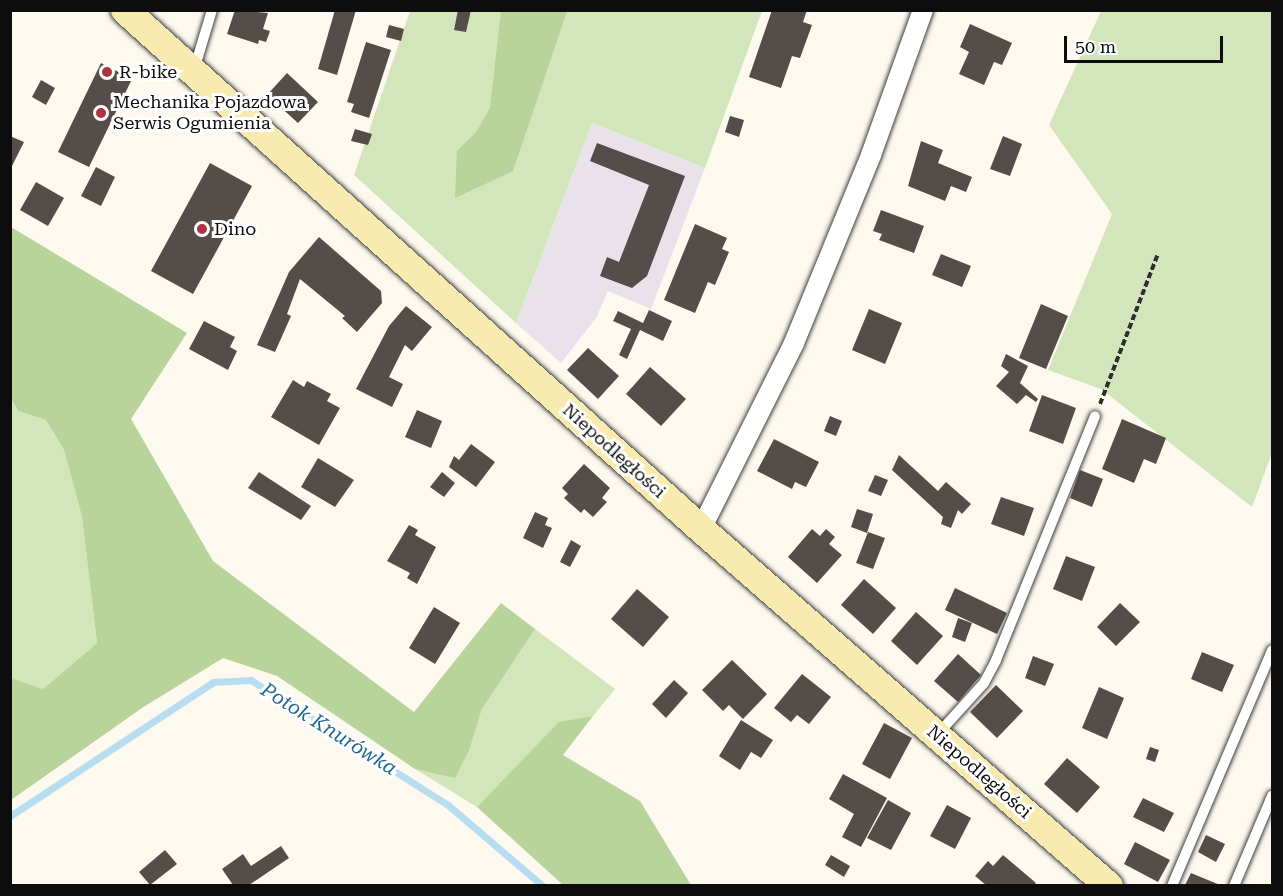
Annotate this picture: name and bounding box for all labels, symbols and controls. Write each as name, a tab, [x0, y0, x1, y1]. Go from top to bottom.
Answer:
scale bar	[1067, 24, 1226, 62]
text: 50 m	[1075, 36, 1116, 57]
place label: R-bike	[119, 61, 177, 83]
marker: R-bike	[100, 65, 114, 79]
place label: Mechanika Pojazdowa Serwis Ogumienia	[113, 92, 306, 134]
marker: Mechanika Pojazdowa Serwis Ogumienia	[94, 106, 108, 120]
place label: Dino	[214, 218, 256, 240]
marker: Dino	[195, 222, 209, 236]
street label: Niepodległości	[558, 399, 670, 503]
water label: Potok Knurówka	[257, 678, 401, 780]
street label: Niepodległości	[922, 721, 1036, 823]

